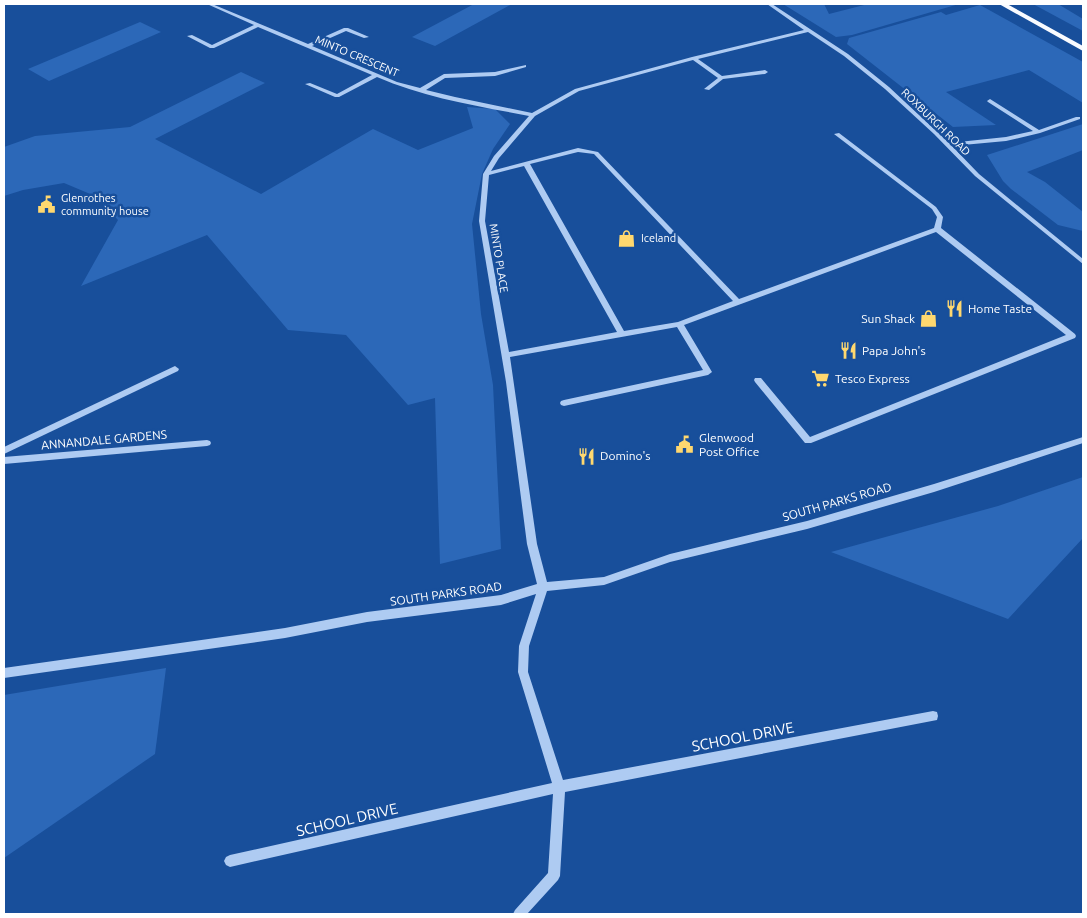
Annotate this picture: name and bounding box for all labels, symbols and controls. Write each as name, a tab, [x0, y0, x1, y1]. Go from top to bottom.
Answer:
street label: MINTO CRESCENT	[313, 33, 401, 79]
street label: ROXBURGH ROAD	[899, 86, 973, 158]
place label: Glenrothes community house	[61, 192, 149, 217]
public building icon: Glenrothes community house	[37, 194, 57, 214]
street label: MINTO PLACE	[488, 223, 510, 293]
shop icon: Iceland	[617, 228, 637, 248]
place label: Iceland	[641, 232, 676, 244]
restaurant icon: Home Taste	[944, 299, 964, 319]
place label: Home Taste	[968, 302, 1032, 315]
shop icon: Sun Shack	[919, 309, 939, 329]
place label: Sun Shack	[861, 312, 915, 325]
restaurant icon: Papa John's	[838, 341, 858, 361]
place label: Papa John's	[862, 344, 926, 357]
supermarket icon: Tesco Express	[811, 369, 831, 389]
place label: Tesco Express	[835, 372, 910, 385]
street label: ANNANDALE GARDENS	[40, 428, 167, 451]
place label: Glenwood Post Office	[699, 431, 759, 458]
public building icon: Glenwood Post Office	[675, 435, 695, 455]
restaurant icon: Domino's	[576, 446, 596, 466]
place label: Domino's	[600, 449, 650, 462]
street label: SOUTH PARKS ROAD	[781, 480, 893, 523]
street label: SOUTH PARKS ROAD	[389, 579, 503, 608]
street label: SCHOOL DRIVE	[690, 718, 795, 755]
street label: SCHOOL DRIVE	[295, 800, 399, 839]

